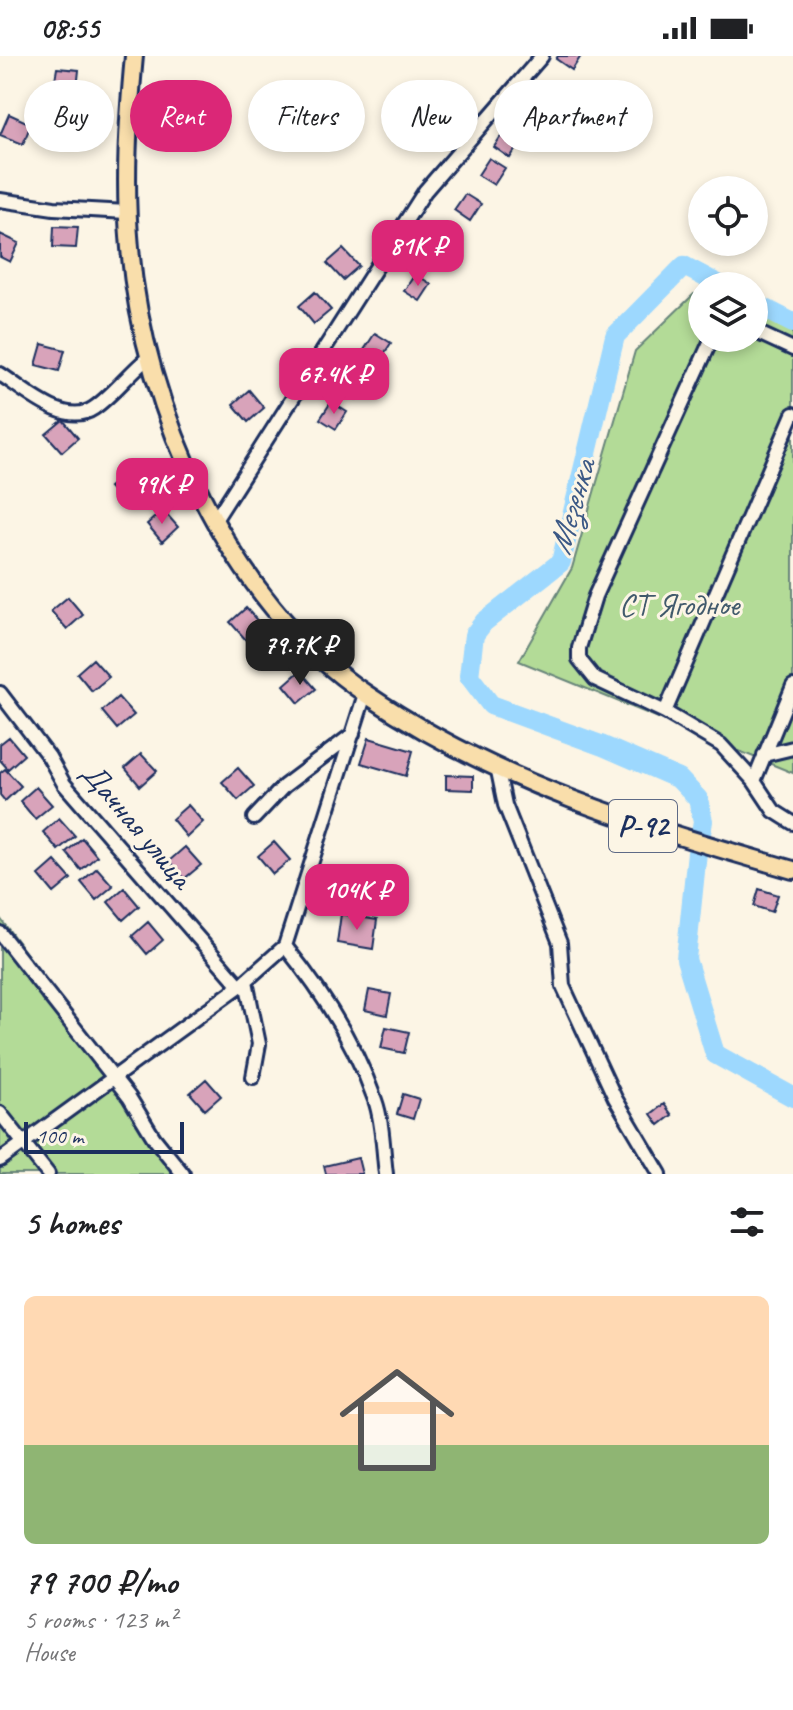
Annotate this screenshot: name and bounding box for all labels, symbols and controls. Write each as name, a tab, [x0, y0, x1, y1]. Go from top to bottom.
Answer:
text: 08:55	[40, 9, 99, 47]
chip: Buy	[24, 80, 114, 152]
chip: Rent	[130, 80, 232, 152]
chip: Filters	[248, 80, 365, 152]
chip: New	[381, 80, 478, 152]
chip: Apartment	[494, 80, 653, 152]
map controls	[688, 176, 768, 352]
button: locate	[688, 176, 768, 256]
pin: 81K ₽	[362, 220, 474, 288]
text: 81K ₽	[390, 229, 446, 262]
button: layers	[688, 272, 768, 352]
pin: 67.4K ₽	[260, 348, 408, 416]
text: 67.4K ₽	[297, 357, 371, 390]
water label: Мезенка	[537, 451, 607, 559]
pin: 99K ₽	[106, 458, 218, 526]
text: 99K ₽	[134, 467, 190, 500]
park label: СТ Ягодное	[619, 584, 742, 625]
pin: 79.7K ₽	[226, 619, 374, 687]
text: 79.7K ₽	[264, 628, 336, 661]
street label: Дачная улица	[72, 753, 204, 899]
road number: Р-92	[609, 800, 677, 852]
pin: 104K ₽	[292, 864, 422, 932]
text: 104K ₽	[323, 873, 391, 906]
scale bar	[24, 1118, 184, 1154]
text: 100 m	[36, 1122, 83, 1150]
icon: filters	[725, 1200, 769, 1244]
text: 5 homes	[24, 1201, 119, 1244]
icon: home	[325, 1348, 469, 1492]
text: 79 700 ₽/mo	[24, 1560, 177, 1603]
text: 5 rooms · 123 m²	[24, 1603, 176, 1636]
text: House	[24, 1636, 75, 1669]

